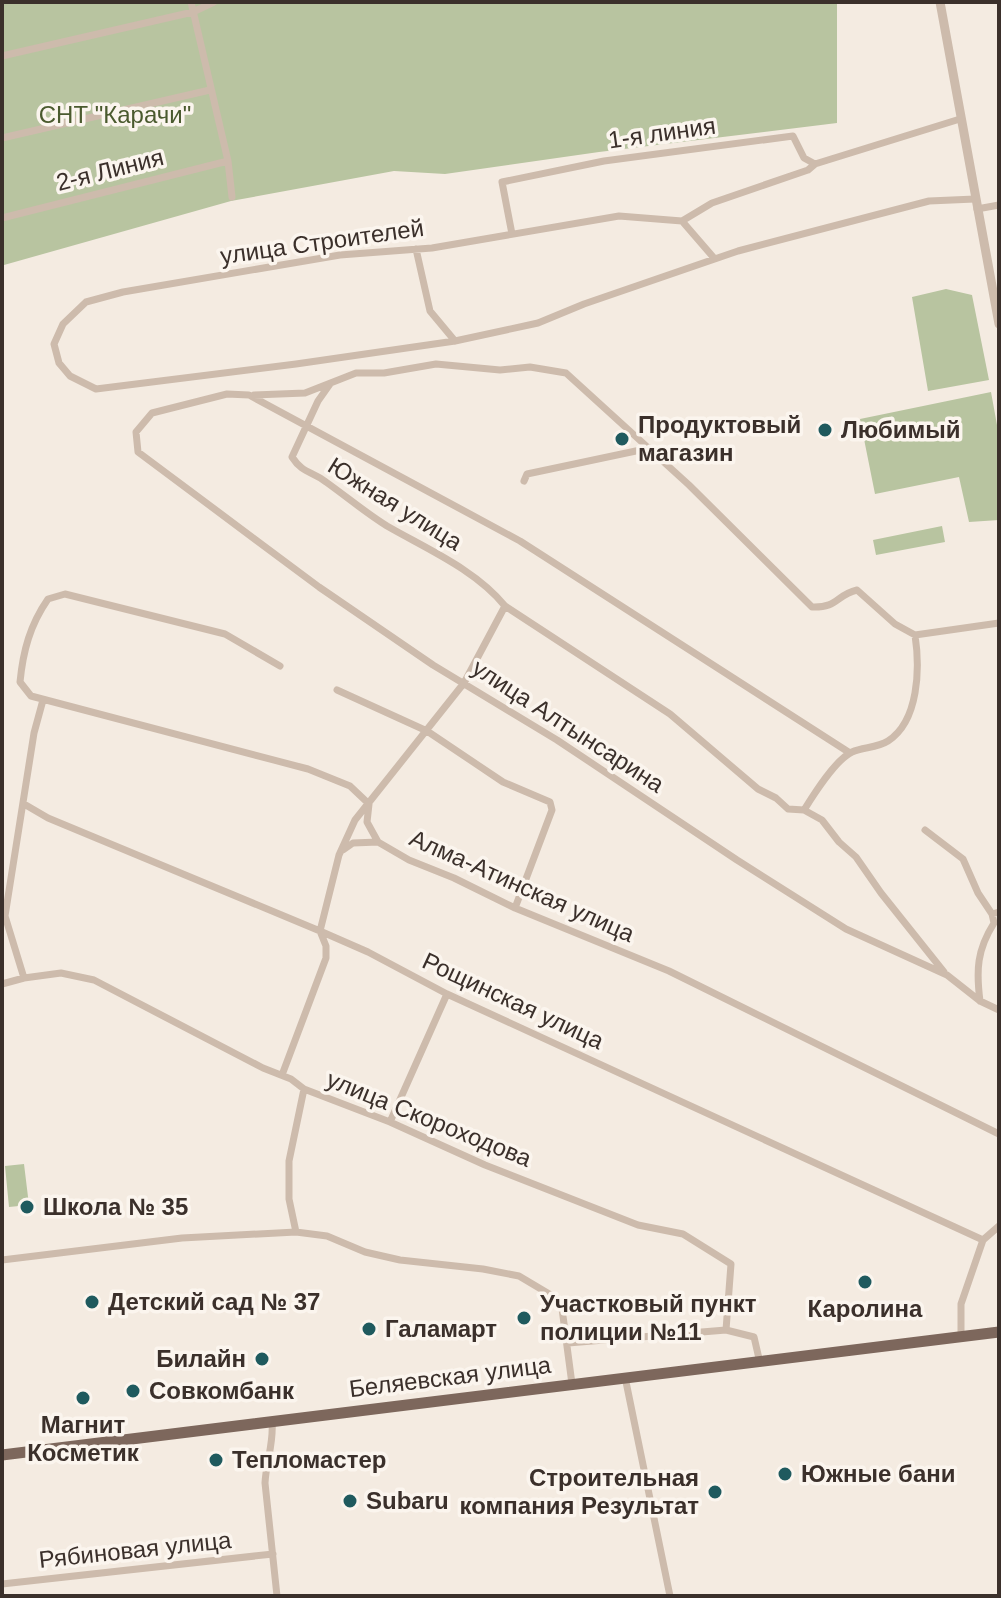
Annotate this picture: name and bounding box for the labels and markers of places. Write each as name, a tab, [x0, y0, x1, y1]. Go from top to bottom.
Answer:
place label: Продуктовый магазин	[638, 411, 801, 466]
place label: Любимый	[841, 416, 961, 443]
marker: Любимый	[816, 421, 834, 439]
marker: Продуктовый магазин	[613, 430, 631, 448]
place label: Школа № 35	[43, 1193, 188, 1220]
marker: Школа № 35	[18, 1198, 36, 1216]
marker: Каролина	[856, 1273, 874, 1291]
place label: Детский сад № 37	[108, 1288, 320, 1315]
place label: Участковый пункт полиции №11	[540, 1290, 757, 1345]
marker: Детский сад № 37	[83, 1293, 101, 1311]
place label: Каролина	[808, 1295, 923, 1322]
marker: Участковый пункт полиции №11	[515, 1309, 533, 1327]
place label: Галамарт	[385, 1315, 497, 1342]
marker: Галамарт	[360, 1320, 378, 1338]
place label: Билайн	[156, 1345, 246, 1372]
marker: Билайн	[253, 1350, 271, 1368]
place label: Совкомбанк	[149, 1377, 295, 1404]
marker: Совкомбанк	[124, 1382, 142, 1400]
marker: Магнит Косметик	[74, 1389, 92, 1407]
place label: Магнит Косметик	[27, 1411, 140, 1466]
place label: Тепломастер	[232, 1446, 386, 1473]
marker: Тепломастер	[207, 1451, 225, 1469]
place label: Южные бани	[801, 1460, 956, 1487]
place label: Строительная компания Результат	[460, 1464, 699, 1519]
marker: Южные бани	[776, 1465, 794, 1483]
marker: Строительная компания Результат	[706, 1483, 724, 1501]
place label: Subaru	[366, 1487, 449, 1514]
marker: Subaru	[341, 1492, 359, 1510]

